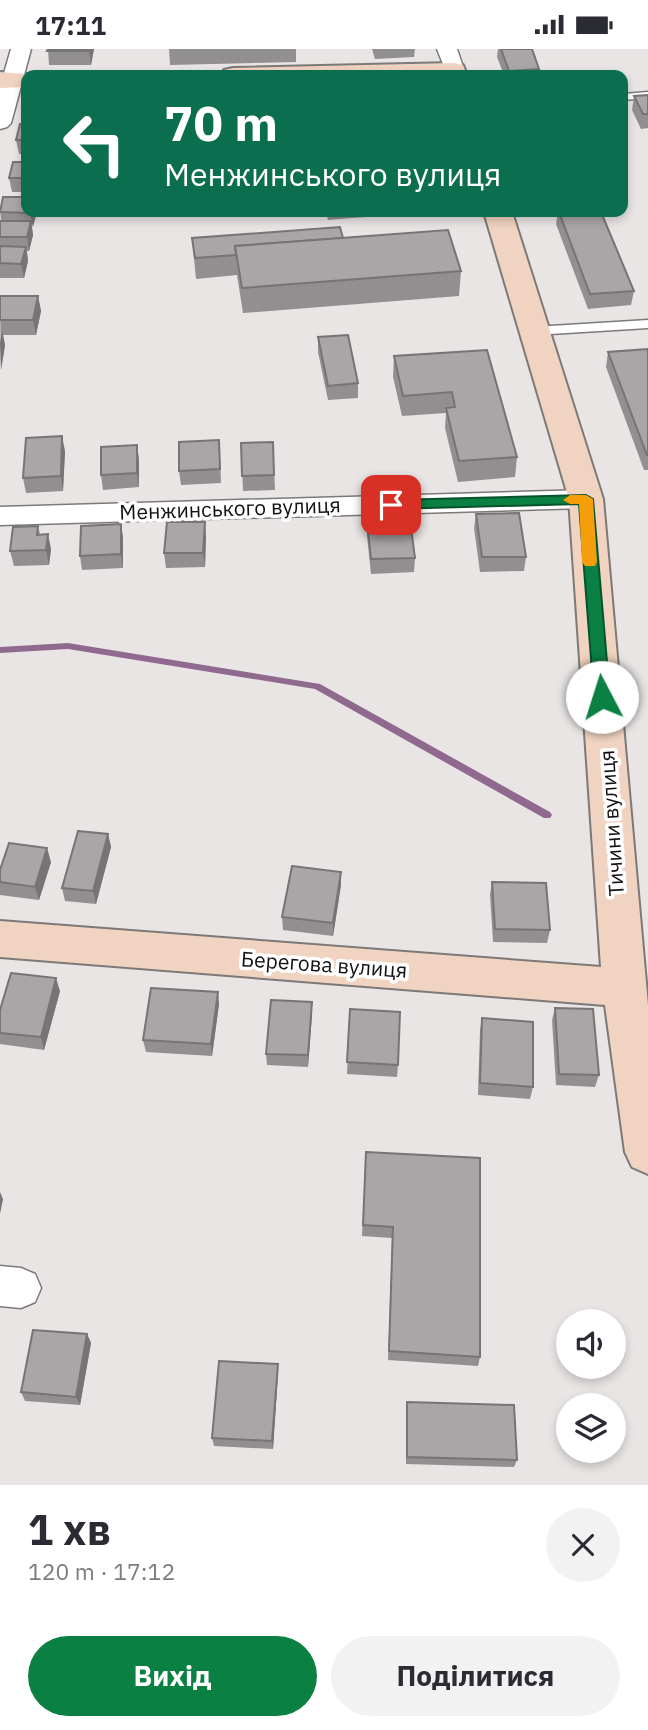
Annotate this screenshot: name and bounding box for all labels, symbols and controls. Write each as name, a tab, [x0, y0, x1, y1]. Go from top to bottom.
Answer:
text: 17:11	[35, 8, 106, 42]
text: 70 m	[164, 91, 278, 154]
icon: left	[49, 98, 140, 189]
text: Менжинського вулиця	[164, 153, 501, 195]
pin	[361, 475, 421, 535]
icon: arrive	[372, 486, 410, 524]
street label: Менжинського вулиця	[119, 490, 341, 526]
position arrow	[565, 660, 639, 734]
street label: Тичини вулиця	[592, 749, 630, 897]
street label: Берегова вулиця	[240, 944, 408, 984]
map controls	[556, 1309, 626, 1463]
button: sound	[556, 1309, 626, 1379]
button: layers	[556, 1393, 626, 1463]
text: 1 хв	[28, 1502, 111, 1557]
button: close	[546, 1508, 620, 1582]
text: 120 m · 17:12	[28, 1556, 175, 1586]
button: Вихід	[28, 1636, 317, 1716]
button: Поділитися	[331, 1636, 620, 1716]

